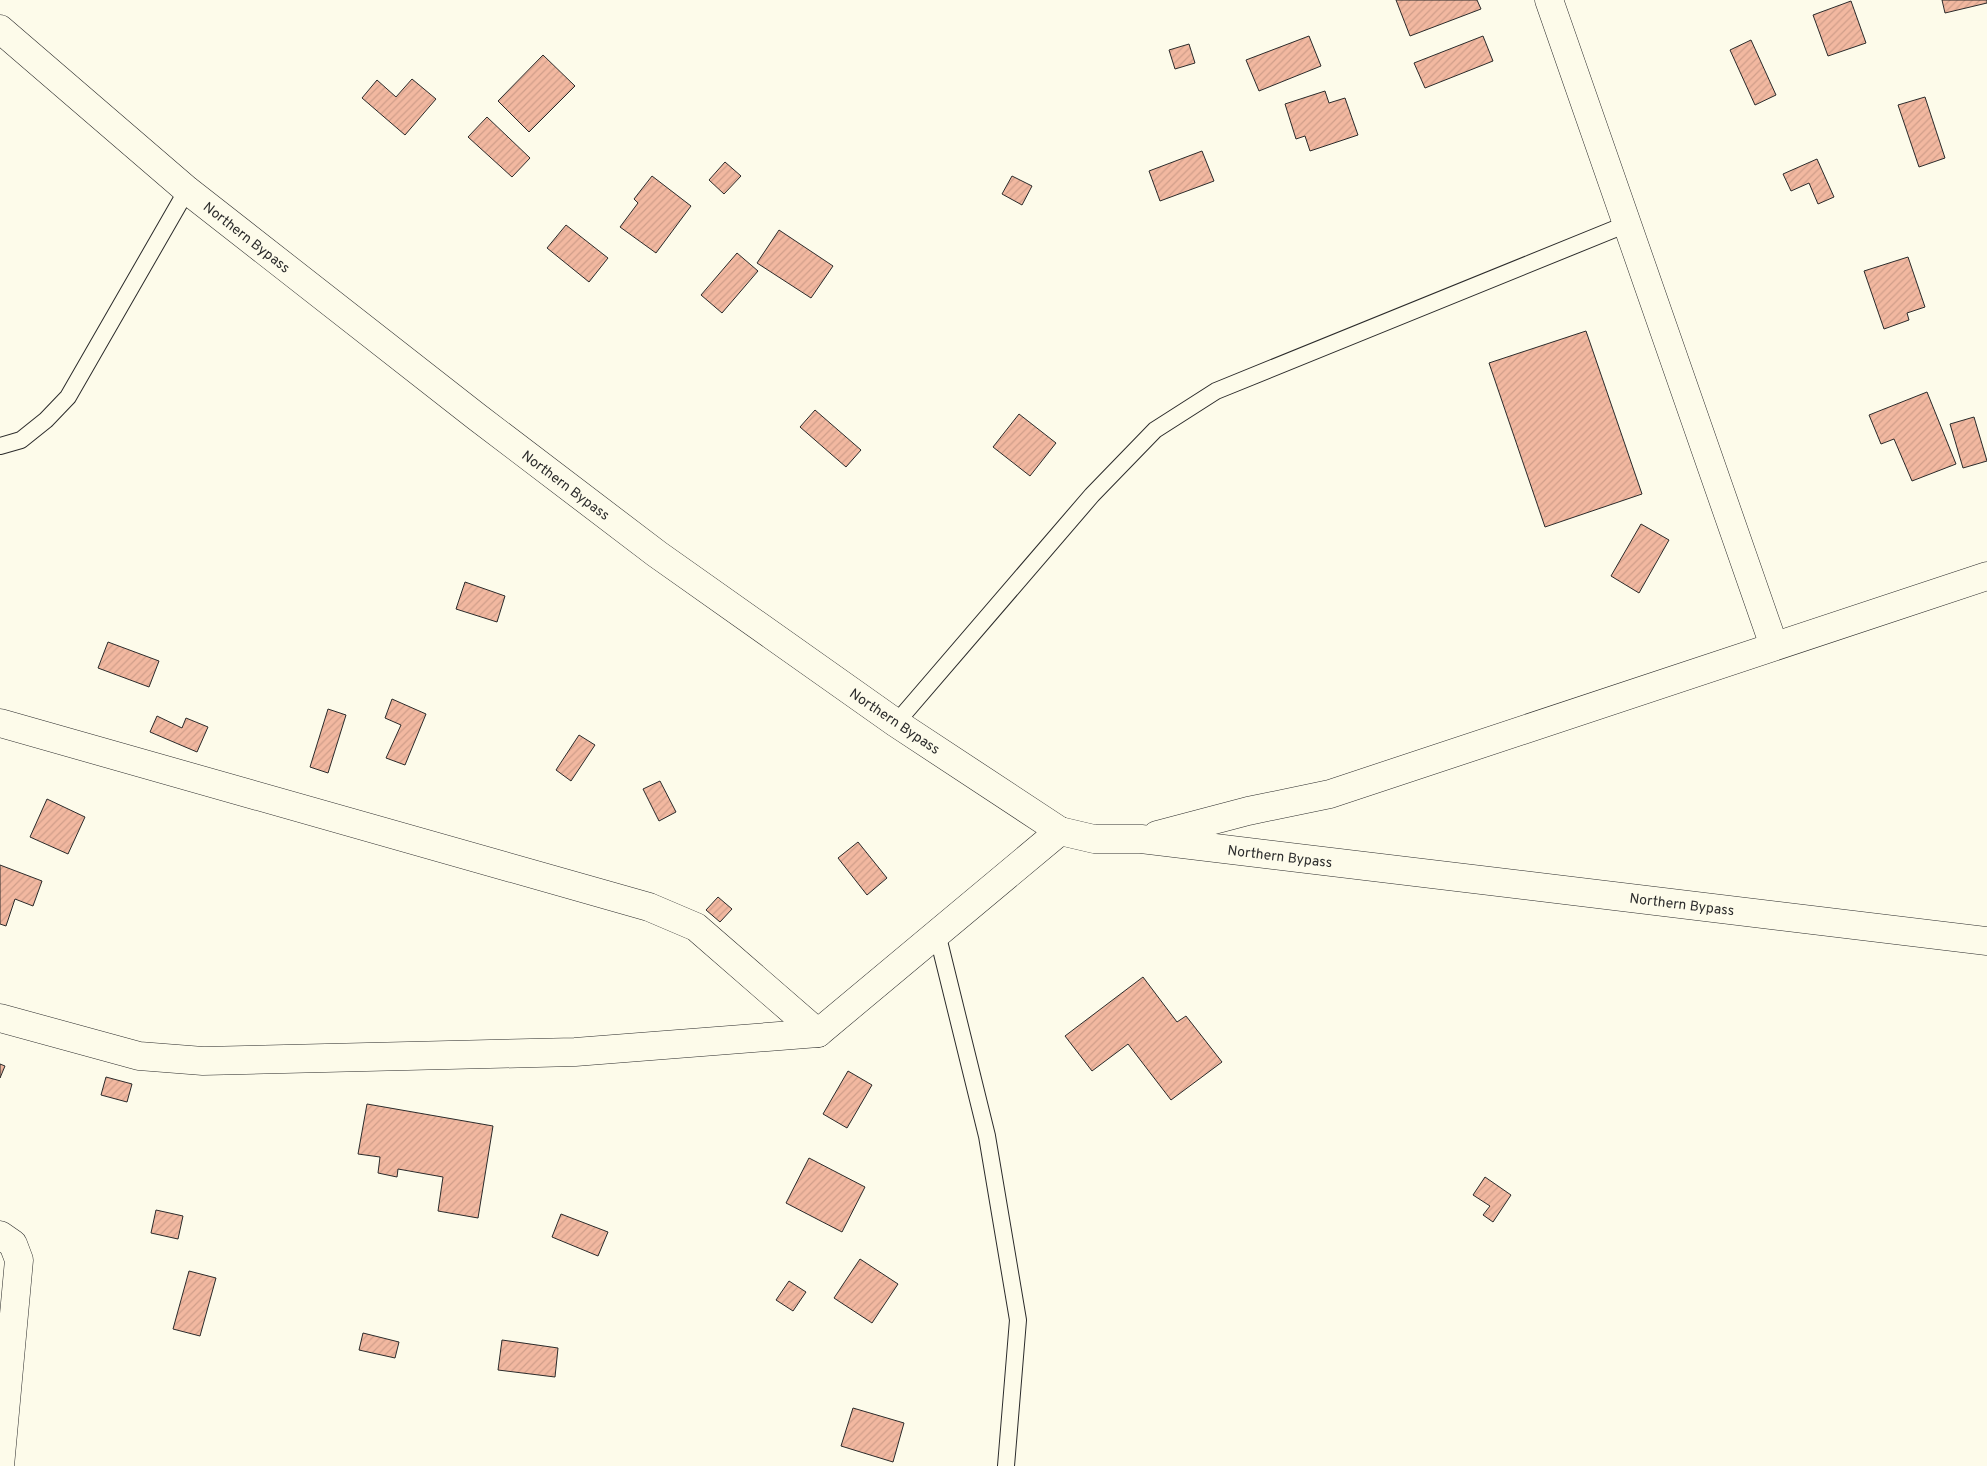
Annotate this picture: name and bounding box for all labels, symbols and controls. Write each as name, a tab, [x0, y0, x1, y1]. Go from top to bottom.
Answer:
street label: Northern Bypass	[199, 199, 293, 277]
street label: Northern Bypass	[518, 448, 612, 525]
street label: Northern Bypass	[846, 686, 943, 759]
street label: Northern Bypass	[1226, 843, 1333, 872]
street label: Northern Bypass	[1628, 891, 1735, 920]

